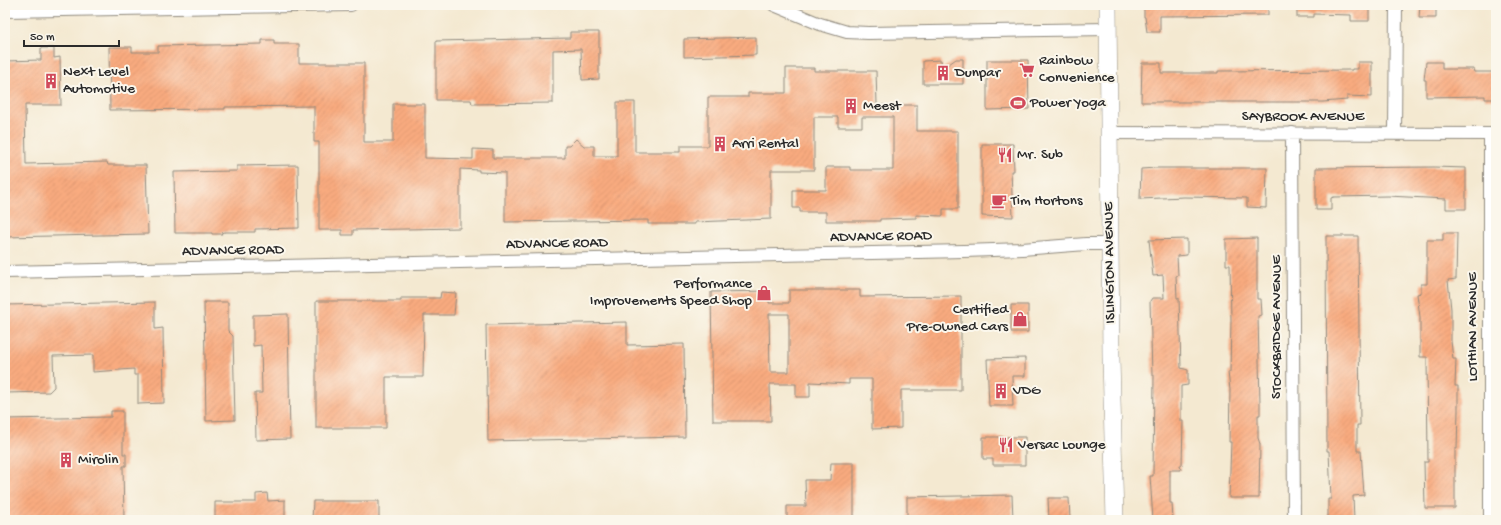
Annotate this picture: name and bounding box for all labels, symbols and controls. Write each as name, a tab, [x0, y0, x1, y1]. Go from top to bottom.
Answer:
scale bar	[24, 22, 119, 48]
text: 50 m	[30, 31, 55, 45]
place label: Rainbow Convenience	[1039, 52, 1115, 87]
supermarket icon: Rainbow Convenience	[1018, 61, 1036, 79]
place label: Next Level Automotive	[63, 63, 135, 98]
building icon: Dunpar	[934, 64, 952, 82]
place label: Dunpar	[954, 64, 1002, 82]
building icon: Next Level Automotive	[42, 72, 60, 90]
sports icon: Power Yoga	[1009, 94, 1027, 112]
place label: Power Yoga	[1029, 94, 1107, 112]
building icon: Meest	[842, 97, 860, 115]
place label: Meest	[863, 97, 902, 115]
street label: SAYBROOK AVENUE	[1242, 108, 1365, 126]
building icon: Arri Rental	[711, 135, 729, 153]
place label: Arri Rental	[732, 135, 799, 153]
restaurant icon: Mr. Sub	[996, 146, 1014, 164]
place label: Mr. Sub	[1017, 146, 1063, 164]
cafe icon: Tim Hortons	[990, 192, 1008, 210]
place label: Tim Hortons	[1010, 192, 1083, 210]
street label: ISLINGTON AVENUE	[1100, 202, 1120, 324]
street label: ADVANCE ROAD	[830, 227, 932, 247]
street label: ADVANCE ROAD	[506, 234, 608, 254]
street label: ADVANCE ROAD	[182, 241, 284, 261]
street label: STOCKBRIDGE AVENUE	[1268, 254, 1286, 399]
street label: LOTHIAN AVENUE	[1464, 272, 1482, 381]
place label: Performance Improvements Speed Shop	[590, 275, 753, 310]
shop icon: Performance Improvements Speed Shop	[755, 284, 773, 302]
place label: Certified Pre-Owned Cars	[906, 301, 1009, 336]
shop icon: Certified Pre-Owned Cars	[1011, 310, 1029, 328]
building icon: VDG	[992, 382, 1010, 400]
place label: VDG	[1012, 382, 1041, 400]
restaurant icon: Versac Lounge	[997, 436, 1015, 454]
place label: Versac Lounge	[1017, 436, 1106, 454]
building icon: Mirolin	[57, 451, 75, 469]
place label: Mirolin	[78, 451, 118, 469]

